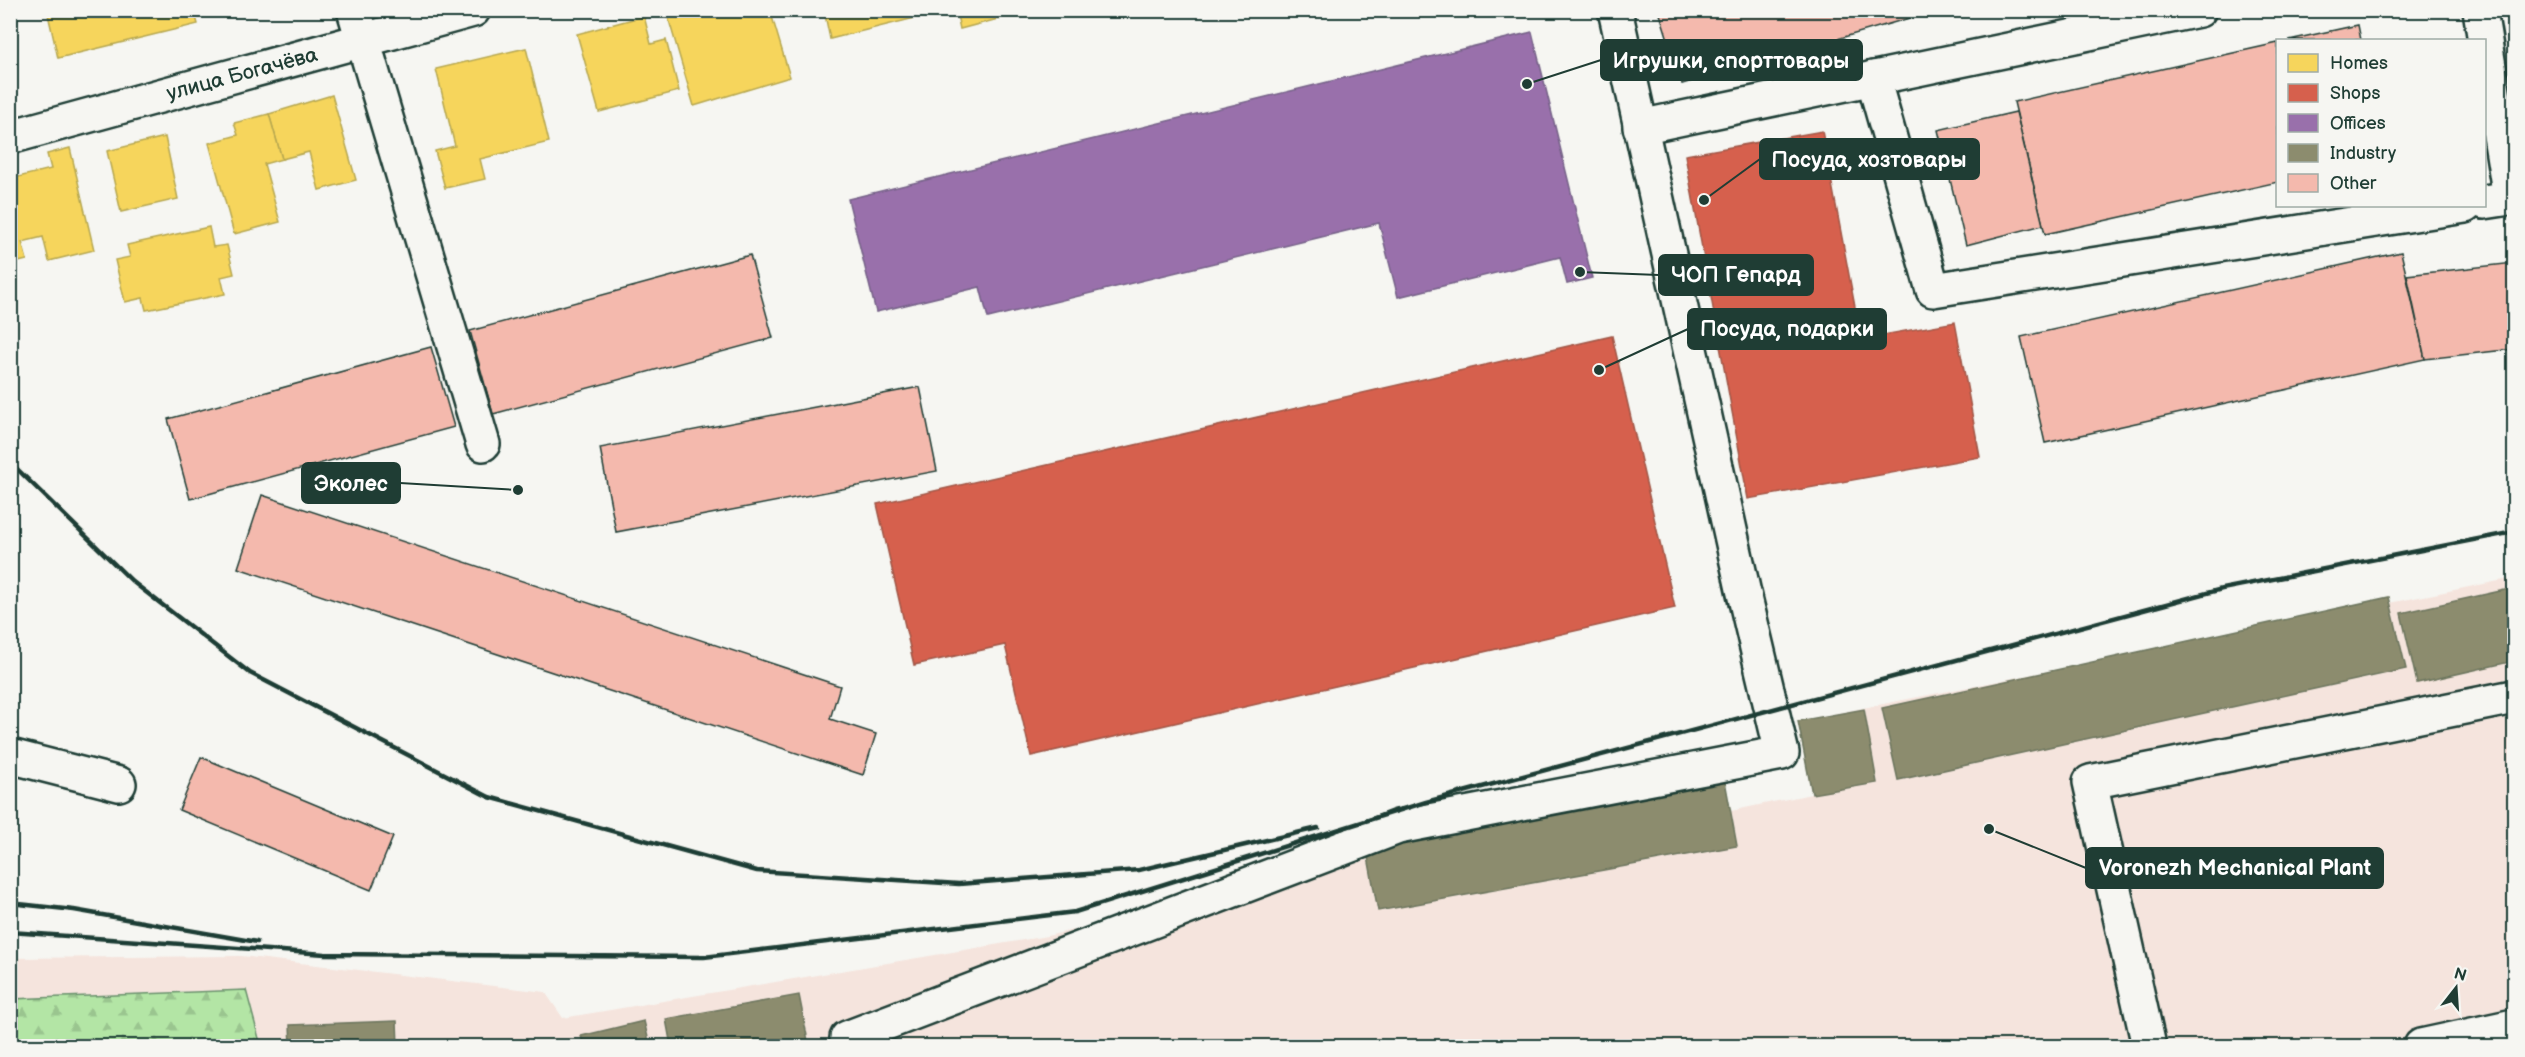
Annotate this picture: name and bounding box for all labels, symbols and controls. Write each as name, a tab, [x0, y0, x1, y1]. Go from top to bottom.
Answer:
legend	[2276, 39, 2486, 207]
callout: Игрушки, спорттовары	[1601, 40, 1862, 80]
street label: улица Богачёва	[164, 42, 321, 106]
text: Игрушки, спорттовары	[1613, 48, 1849, 75]
text: Homes	[2330, 53, 2388, 74]
text: Shops	[2330, 83, 2381, 104]
text: Offices	[2330, 113, 2386, 134]
callout: Посуда, хозтовары	[1760, 139, 1979, 179]
text: Industry	[2330, 143, 2397, 164]
text: Посуда, хозтовары	[1771, 147, 1967, 174]
text: Other	[2330, 173, 2377, 194]
callout: ЧОП Гепард	[1659, 255, 1813, 295]
text: ЧОП Гепард	[1671, 262, 1802, 289]
callout: Посуда, подарки	[1688, 309, 1886, 349]
text: Посуда, подарки	[1700, 316, 1874, 343]
callout: Эколес	[302, 463, 400, 503]
text: Эколес	[314, 471, 388, 498]
callout: Voronezh Mechanical Plant	[2086, 848, 2383, 888]
text: Voronezh Mechanical Plant	[2099, 855, 2372, 882]
north arrow	[2426, 958, 2486, 1018]
text: N	[2451, 964, 2468, 986]

